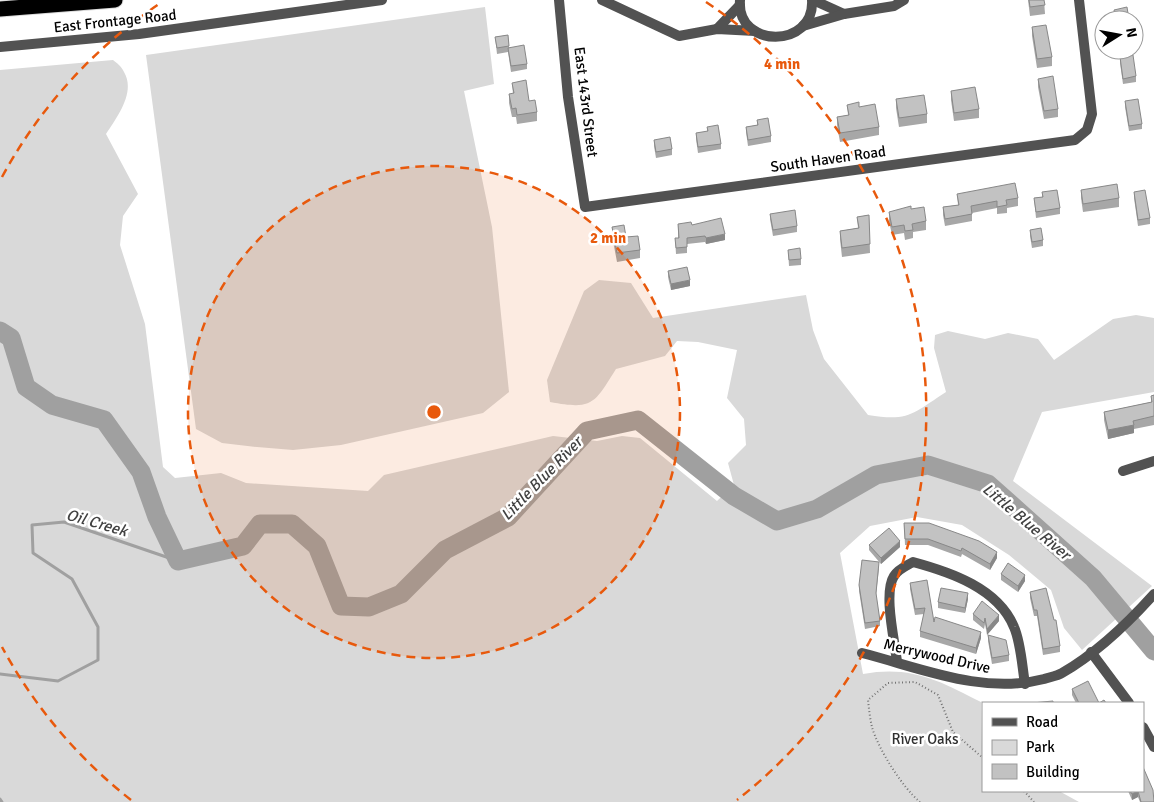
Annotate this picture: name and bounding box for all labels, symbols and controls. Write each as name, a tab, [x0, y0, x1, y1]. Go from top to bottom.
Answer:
street label: East Frontage Road	[53, 6, 177, 36]
north arrow	[1094, 10, 1144, 60]
text: N	[1122, 26, 1141, 39]
street label: East 143rd Street	[570, 46, 602, 158]
text: 4 min	[764, 55, 800, 73]
street label: South Haven Road	[769, 142, 887, 176]
text: 2 min	[590, 229, 626, 247]
centre of rings	[425, 403, 443, 421]
water label: Little Blue River	[497, 431, 588, 525]
water label: Little Blue River	[978, 479, 1076, 566]
water label: Oil Creek	[64, 505, 131, 542]
street label: Merrywood Drive	[882, 635, 992, 677]
legend	[982, 702, 1144, 792]
text: Road	[1026, 713, 1058, 731]
park label: River Oaks	[891, 730, 959, 748]
text: Park	[1026, 738, 1055, 756]
text: Building	[1026, 763, 1080, 781]

